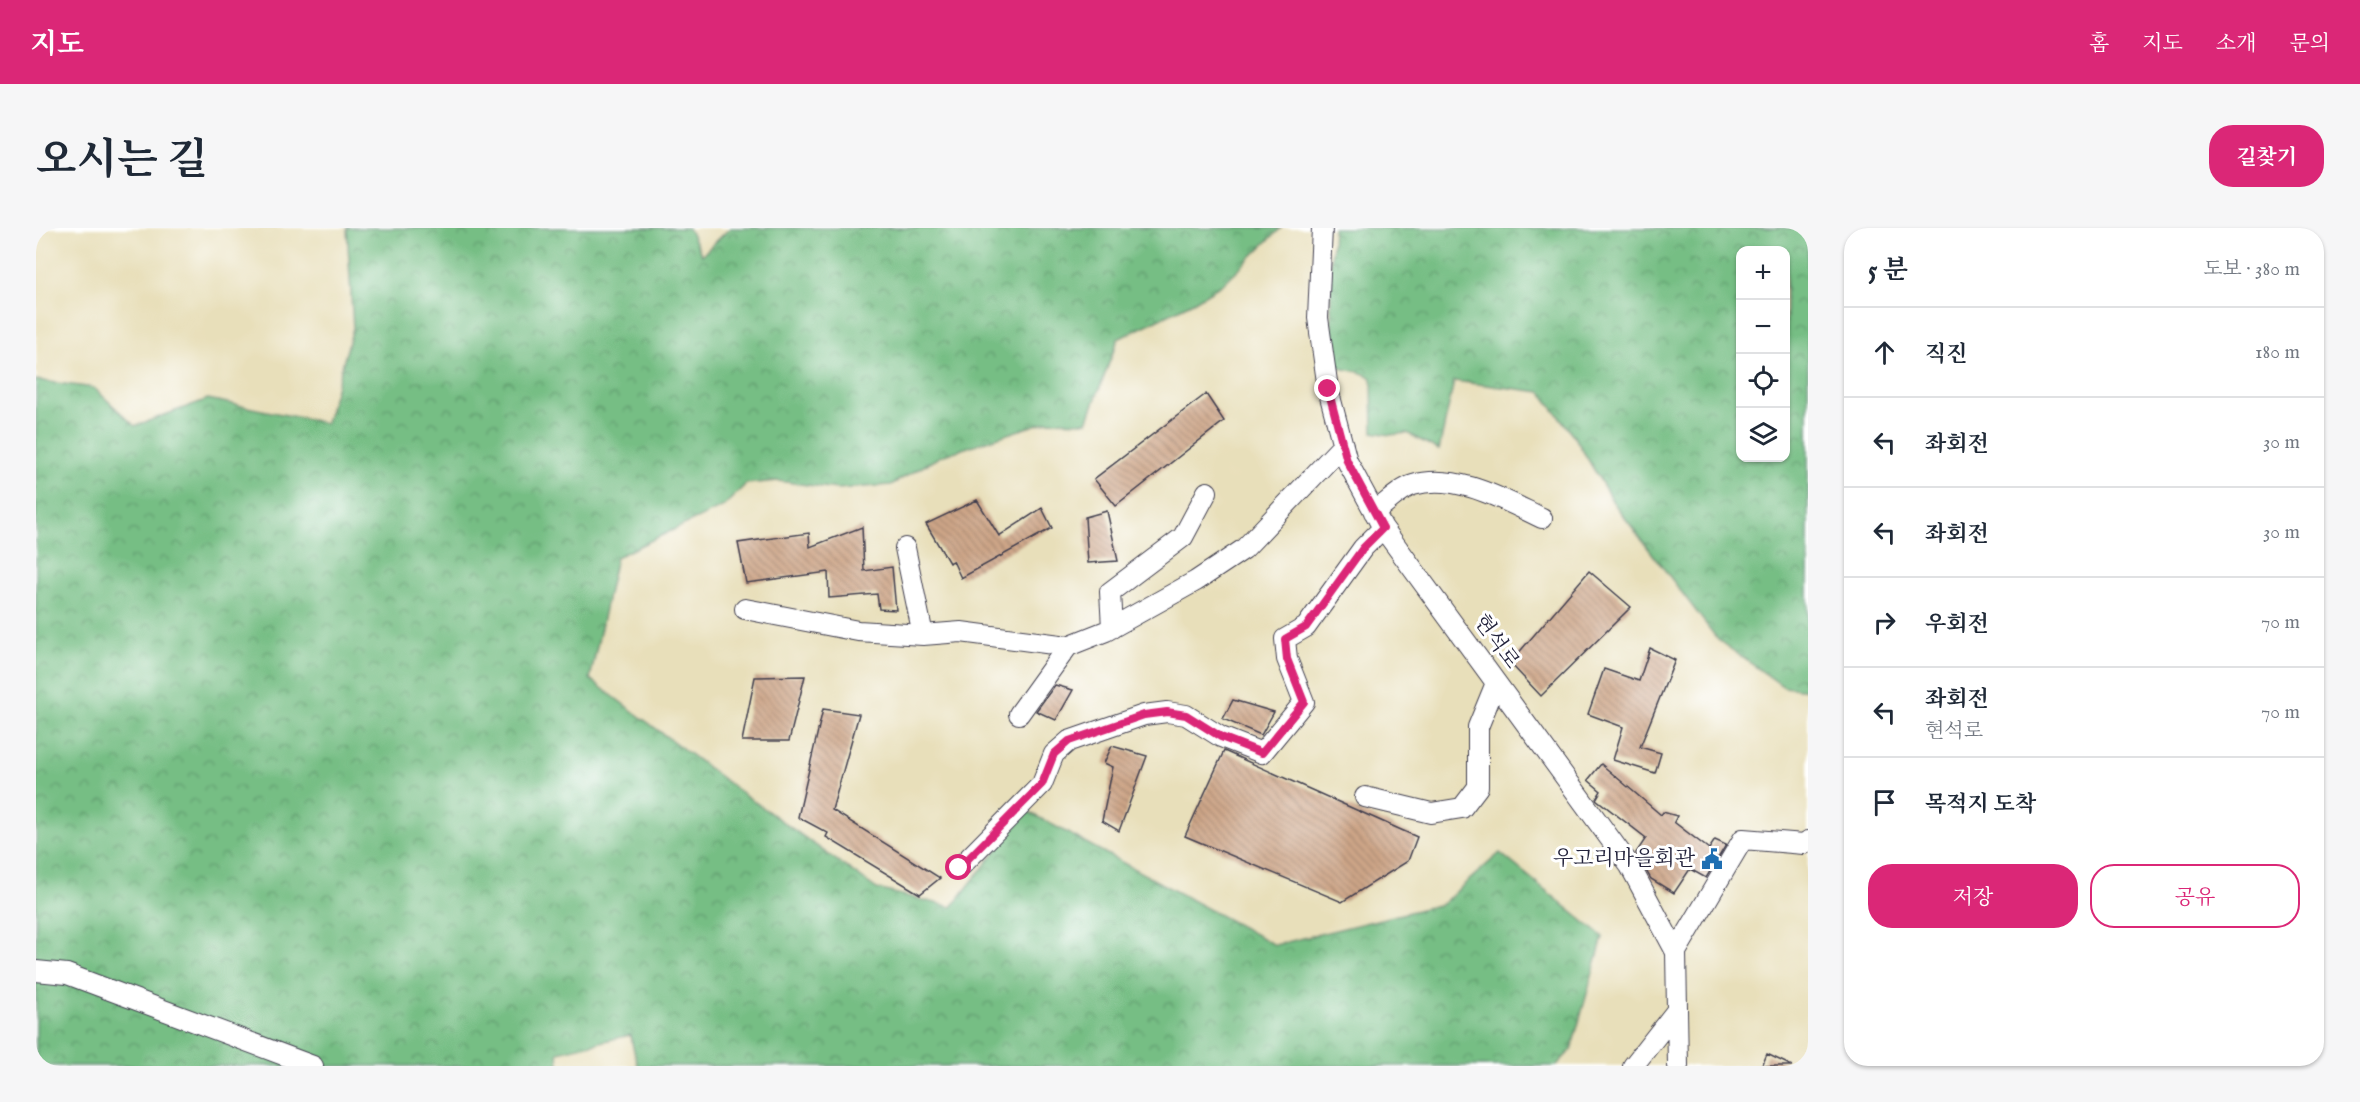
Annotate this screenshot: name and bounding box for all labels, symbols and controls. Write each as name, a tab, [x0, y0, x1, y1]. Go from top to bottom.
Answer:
text: 지도	[30, 28, 84, 63]
text: 홈	[2089, 31, 2109, 58]
text: 지도	[2142, 31, 2183, 58]
text: 소개	[2216, 31, 2256, 58]
text: 문의	[2289, 31, 2330, 58]
button: 길찾기	[2209, 125, 2324, 187]
text: 오시는 길	[36, 135, 207, 188]
map controls	[1736, 246, 1790, 462]
button: +	[1736, 246, 1790, 300]
text: 5 분	[1868, 254, 1908, 287]
text: 도보 · 380 m	[2203, 257, 2300, 282]
button: −	[1736, 300, 1790, 354]
icon: ahead	[1868, 336, 1901, 369]
text: 180 m	[2255, 340, 2300, 365]
text: 직진	[1925, 341, 1968, 369]
button: locate	[1736, 354, 1790, 408]
route end	[1314, 375, 1340, 401]
button: layers	[1736, 408, 1790, 462]
icon: left	[1868, 426, 1901, 459]
text: 30 m	[2263, 430, 2300, 455]
text: 좌회전	[1925, 431, 1989, 459]
icon: left	[1868, 516, 1901, 549]
text: 30 m	[2263, 520, 2300, 545]
text: 좌회전	[1925, 521, 1989, 549]
icon: right	[1868, 606, 1901, 639]
street label: 현석로	[1467, 609, 1525, 675]
text: 70 m	[2261, 610, 2300, 635]
text: 우회전	[1925, 611, 1989, 639]
text: 좌회전	[1925, 686, 1989, 714]
icon: left	[1868, 696, 1901, 729]
text: 70 m	[2261, 700, 2300, 725]
text: 현석로	[1925, 719, 1983, 744]
icon: arrive	[1868, 786, 1901, 819]
text: 목적지 도착	[1925, 791, 2036, 819]
place label: 우고리마을회관	[1553, 846, 1696, 873]
public building icon: 우고리마을회관	[1700, 847, 1724, 871]
route start	[945, 854, 971, 880]
button: 저장	[1868, 864, 2078, 928]
button: 공유	[2090, 864, 2300, 928]

